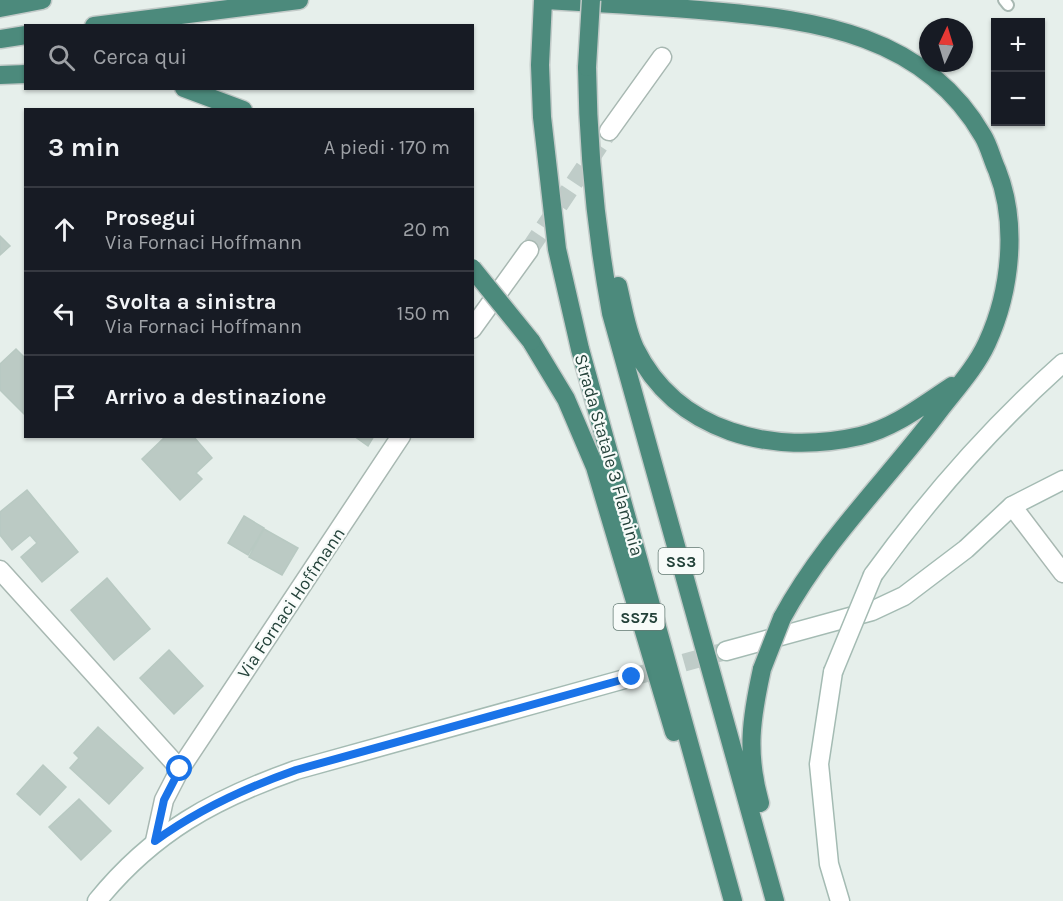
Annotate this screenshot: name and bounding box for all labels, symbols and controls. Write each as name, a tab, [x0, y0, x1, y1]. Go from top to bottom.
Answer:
north arrow	[919, 18, 973, 72]
map controls	[991, 18, 1045, 126]
button: +	[991, 18, 1045, 72]
search box	[24, 24, 474, 90]
icon: search	[45, 41, 78, 74]
text: Cerca qui	[93, 44, 187, 70]
button: −	[991, 72, 1045, 126]
text: 3 min	[48, 132, 120, 163]
text: A piedi · 170 m	[324, 136, 450, 159]
text: Prosegui	[105, 205, 196, 231]
icon: ahead	[48, 213, 81, 246]
text: 20 m	[403, 218, 450, 241]
text: Via Fornaci Hoffmann	[105, 231, 302, 254]
text: Svolta a sinistra	[105, 289, 277, 315]
icon: left	[48, 297, 81, 330]
text: 150 m	[397, 302, 450, 325]
text: Via Fornaci Hoffmann	[105, 315, 302, 338]
street label: Strada Statale 3 Flaminia	[570, 351, 648, 559]
icon: arrive	[48, 381, 81, 414]
text: Arrivo a destinazione	[105, 384, 326, 410]
street label: Via Fornaci Hoffmann	[232, 523, 350, 683]
road number: SS3	[658, 548, 704, 574]
road number: SS75	[614, 604, 664, 630]
route end	[618, 663, 644, 689]
route start	[166, 755, 192, 781]

